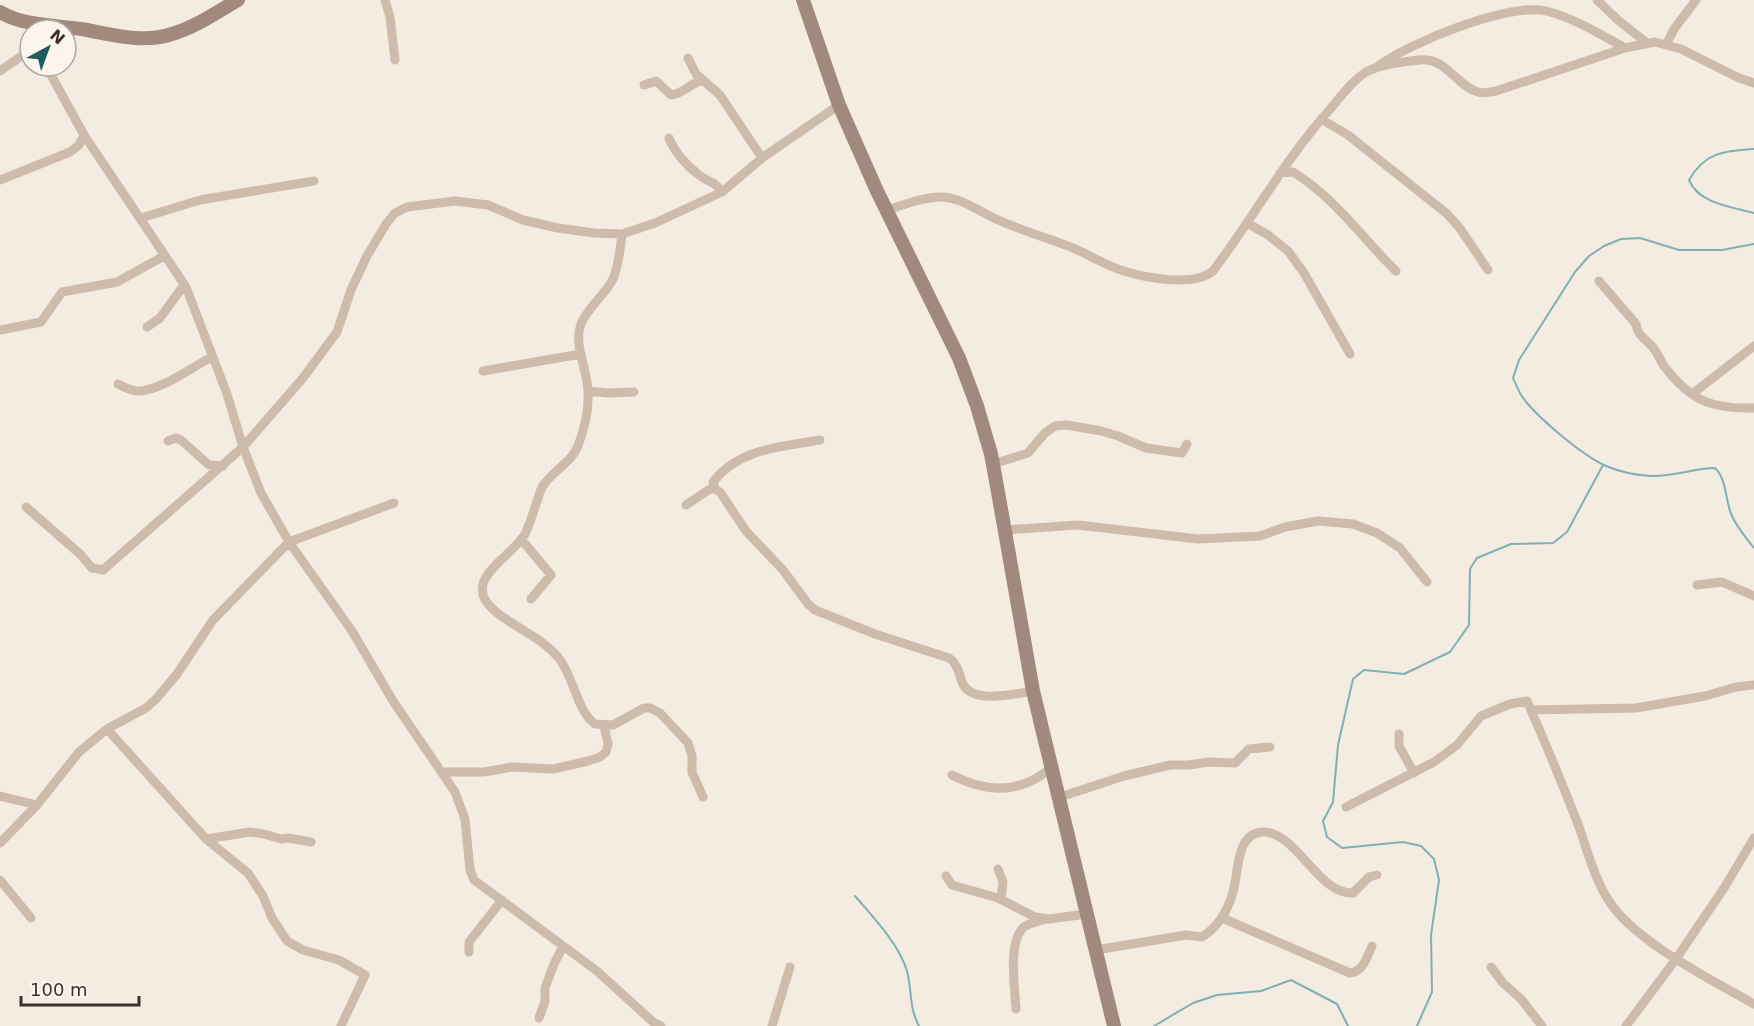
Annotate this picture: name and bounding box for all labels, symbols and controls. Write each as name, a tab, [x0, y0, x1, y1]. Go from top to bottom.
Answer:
north arrow	[18, 18, 78, 78]
text: N	[46, 25, 69, 49]
scale bar	[21, 969, 140, 1007]
text: 100 m	[30, 979, 88, 1000]

